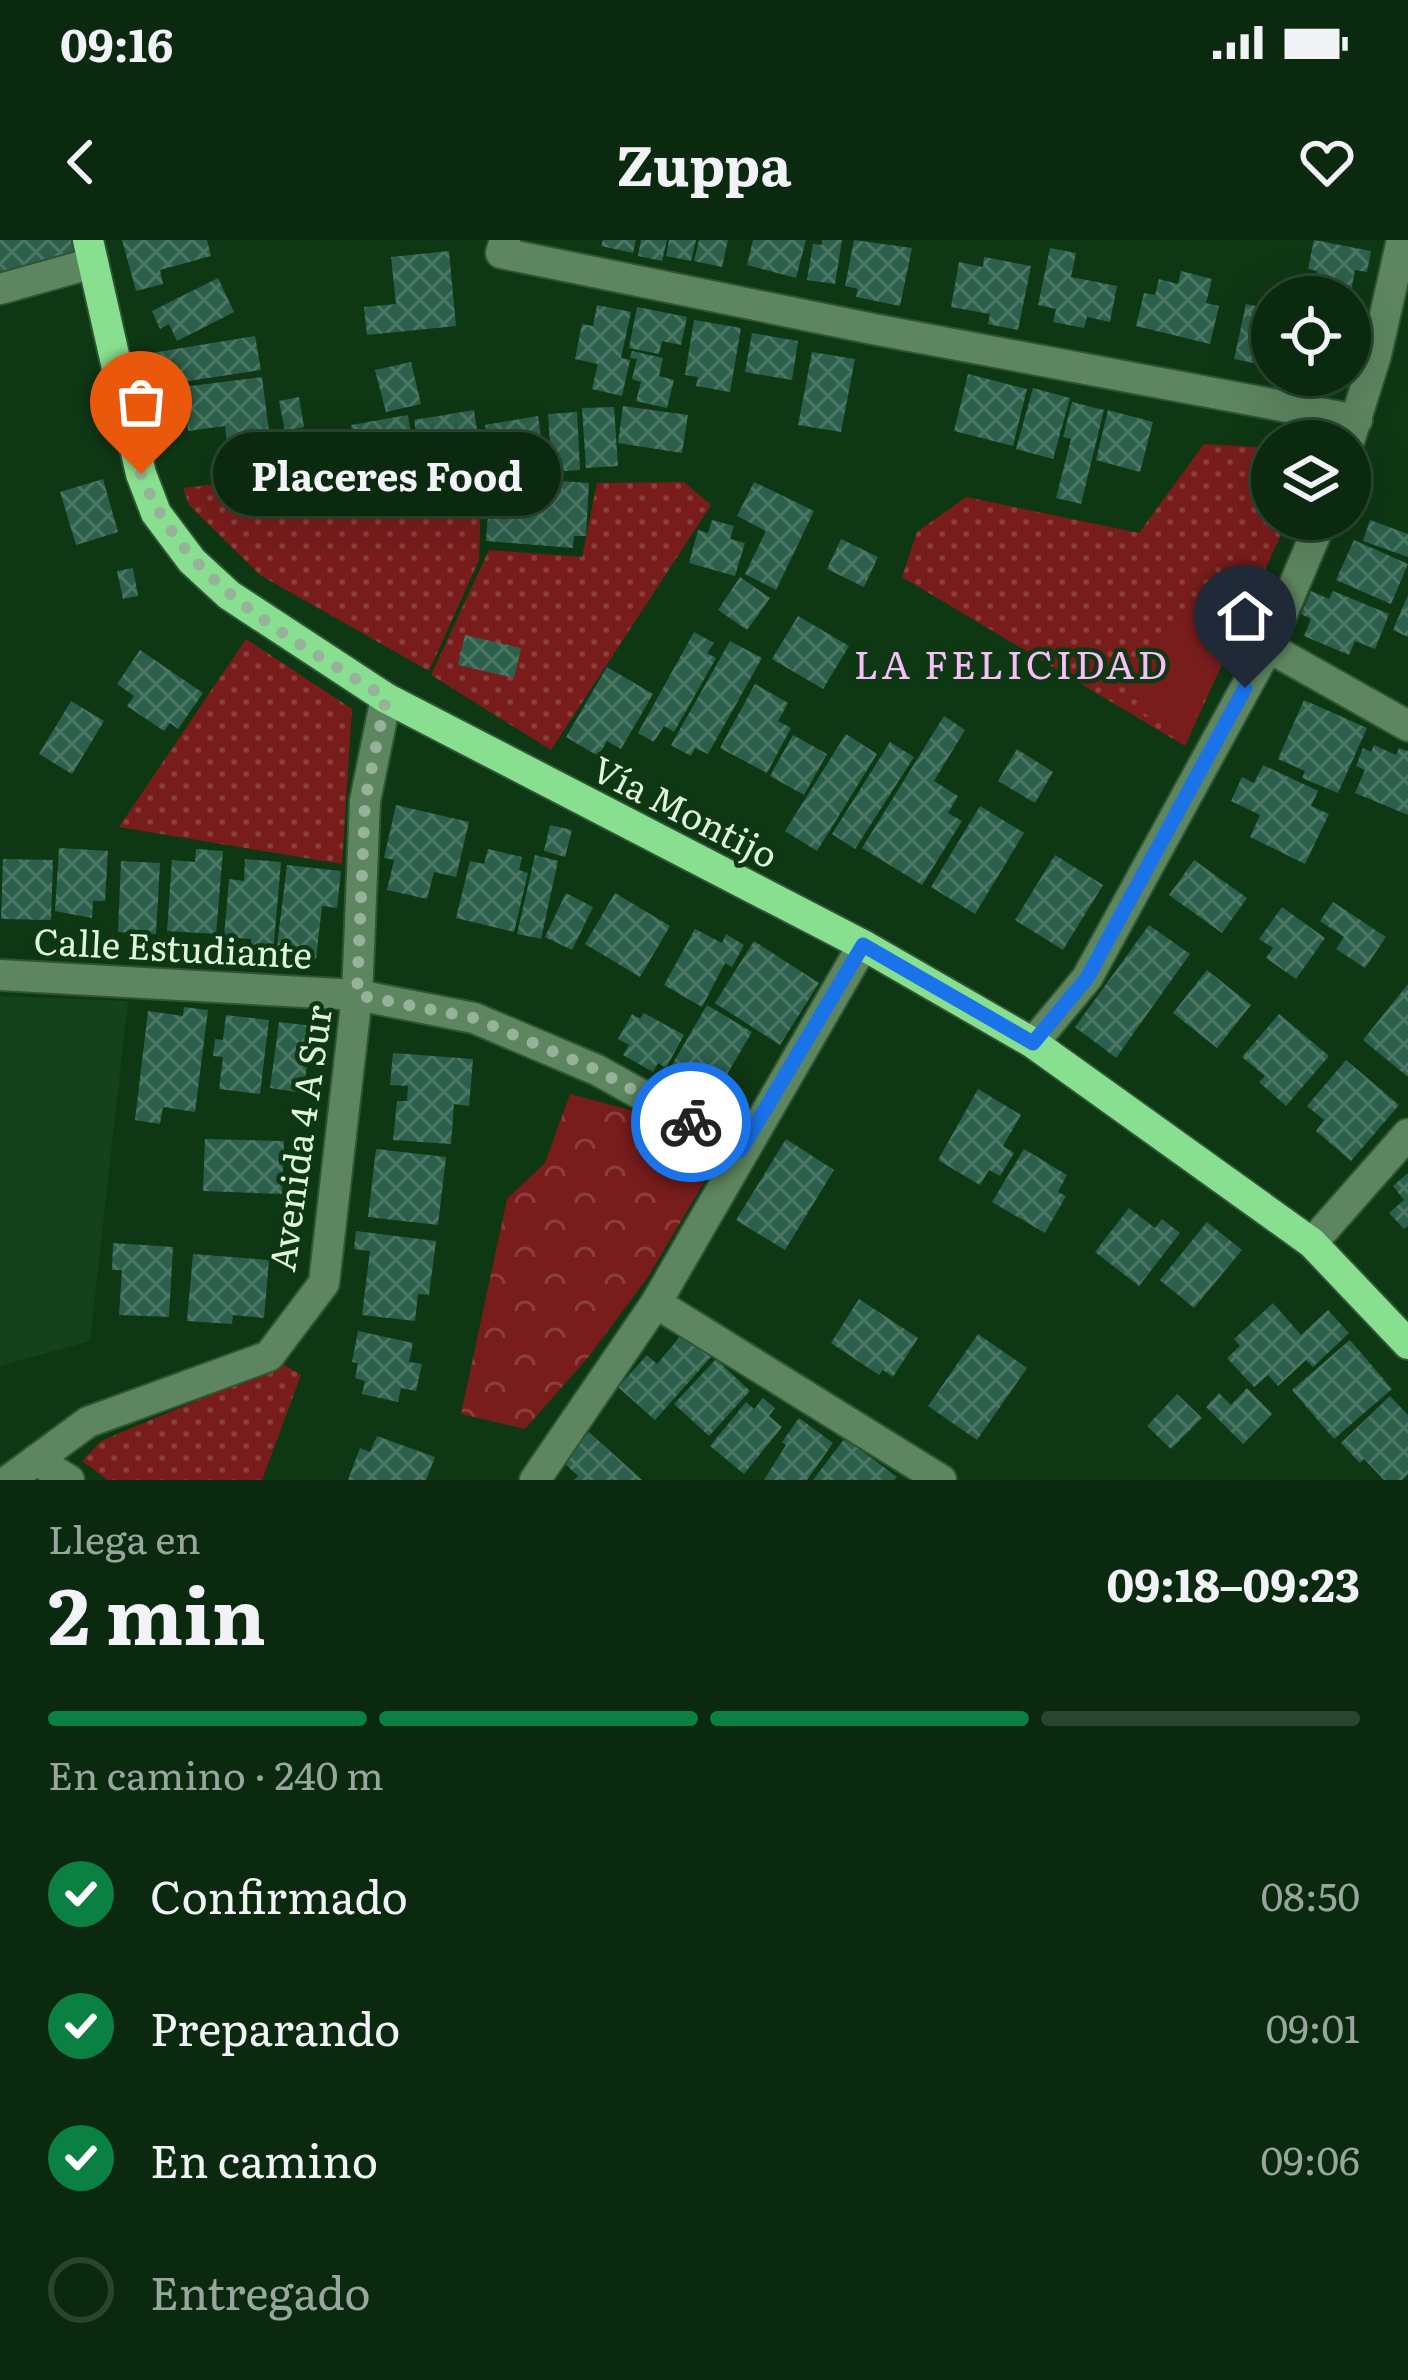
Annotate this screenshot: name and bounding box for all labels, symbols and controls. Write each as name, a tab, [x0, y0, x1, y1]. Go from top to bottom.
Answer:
text: 09:16	[60, 9, 173, 76]
text: Zuppa	[617, 122, 791, 203]
icon: back	[48, 129, 114, 195]
icon: heart	[1294, 129, 1360, 195]
map controls	[1251, 276, 1371, 540]
button: locate	[1251, 276, 1371, 396]
pin	[90, 351, 192, 474]
icon: bag	[108, 369, 174, 435]
button: layers	[1251, 420, 1371, 540]
callout: Placeres Food	[213, 432, 561, 516]
text: Placeres Food	[251, 445, 523, 503]
pin	[1194, 565, 1296, 688]
icon: home	[1212, 583, 1278, 649]
district label: LA FELICIDAD	[854, 633, 1170, 691]
street label: Vía Montijo	[584, 740, 788, 880]
street label: Calle Estudiante	[33, 912, 313, 980]
street label: Avenida 4 A Sur	[253, 1002, 343, 1274]
courier	[631, 1062, 751, 1182]
icon: bike	[658, 1089, 724, 1155]
text: Llega en	[48, 1508, 201, 1566]
text: 09:18–09:23	[1106, 1549, 1360, 1616]
text: 2 min	[48, 1553, 266, 1669]
text: En camino · 240 m	[48, 1744, 384, 1802]
icon: check	[48, 1861, 114, 1927]
text: Confirmado	[150, 1861, 408, 1928]
text: 08:50	[1261, 1865, 1360, 1923]
icon: check	[48, 1993, 114, 2059]
text: Preparando	[150, 1993, 400, 2060]
text: 09:01	[1266, 1997, 1360, 2055]
icon: check	[48, 2125, 114, 2191]
text: En camino	[150, 2125, 378, 2192]
text: 09:06	[1261, 2129, 1360, 2187]
text: Entregado	[150, 2257, 371, 2324]

